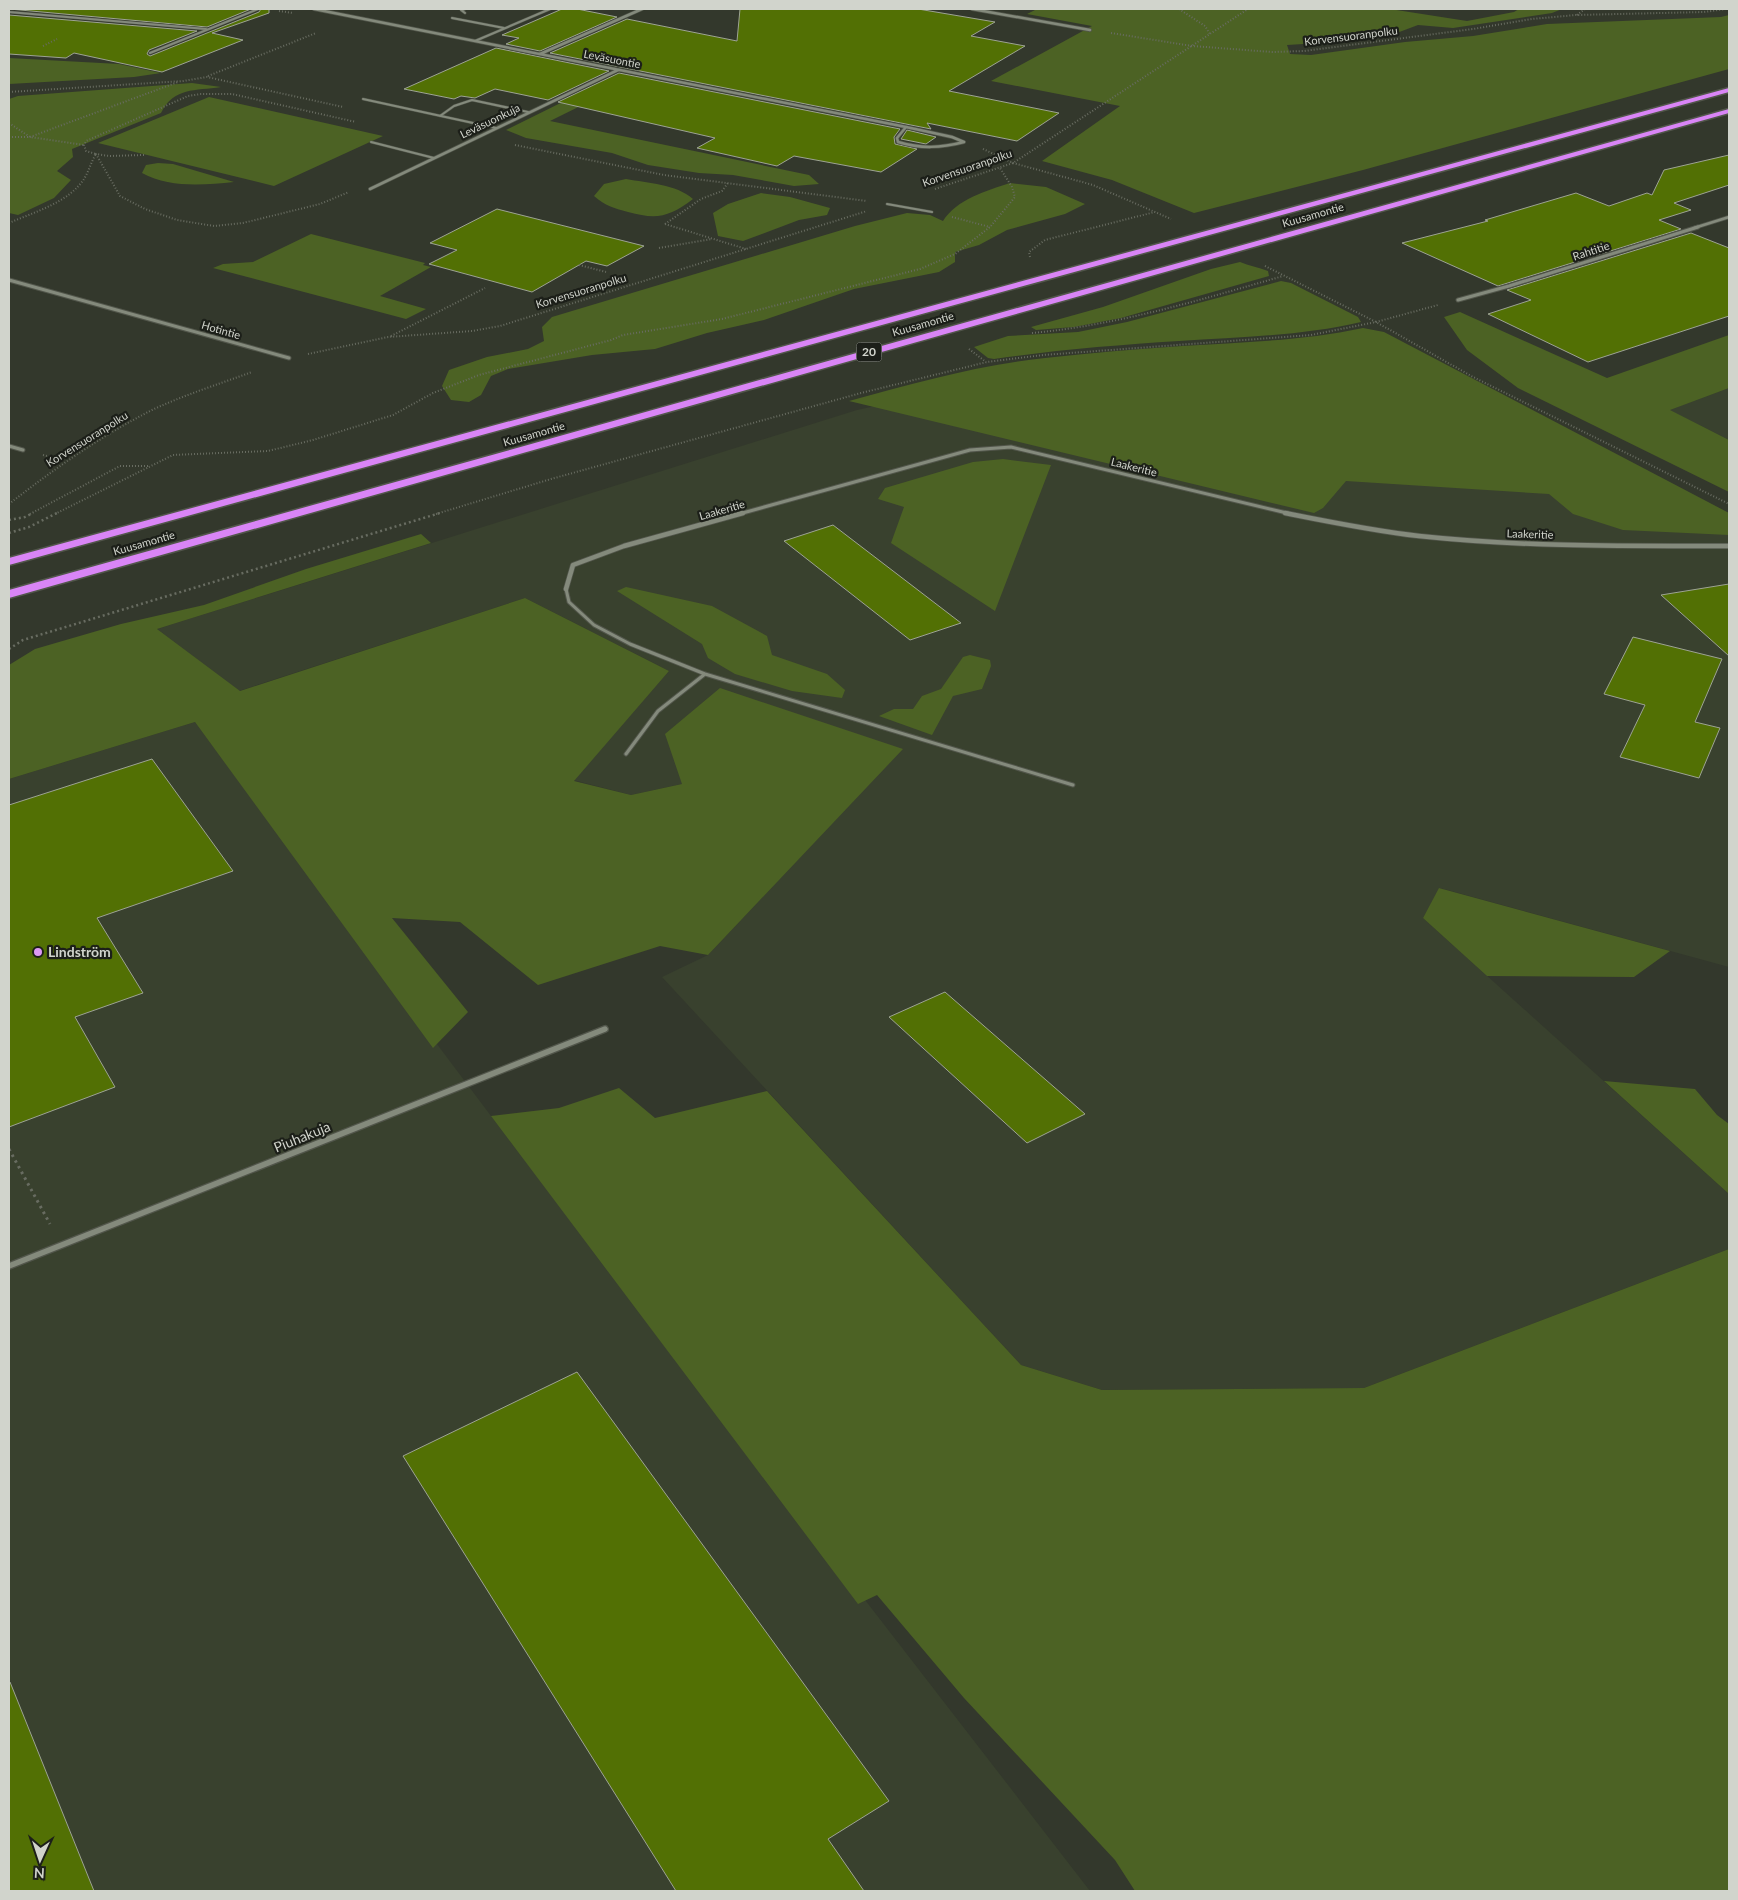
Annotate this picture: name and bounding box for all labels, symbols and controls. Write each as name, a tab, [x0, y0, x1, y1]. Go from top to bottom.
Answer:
street label: Korvensuoranpolku	[1304, 23, 1398, 48]
street label: Leväsuontie	[583, 47, 642, 70]
street label: Leväsuonkuja	[458, 100, 522, 141]
street label: Korvensuoranpolku	[920, 146, 1013, 189]
street label: Kuusamontie	[1281, 199, 1345, 230]
street label: Rahtitie	[1571, 238, 1611, 263]
street label: Korvensuoranpolku	[534, 271, 628, 310]
street label: Kuusamontie	[891, 308, 955, 339]
street label: Hotintie	[200, 318, 242, 341]
road number: 20	[856, 342, 882, 362]
street label: Korvensuoranpolku	[43, 408, 130, 469]
street label: Kuusamontie	[502, 418, 566, 449]
street label: Laakeritie	[1110, 455, 1159, 479]
street label: Laakeritie	[698, 497, 746, 522]
street label: Laakeritie	[1506, 526, 1554, 541]
street label: Kuusamontie	[112, 527, 176, 558]
place label: Lindström	[48, 943, 111, 960]
marker: Lindström	[32, 946, 44, 958]
street label: Piuhakuja	[271, 1117, 333, 1156]
north arrow	[15, 1835, 65, 1885]
text: N	[33, 1865, 45, 1882]

